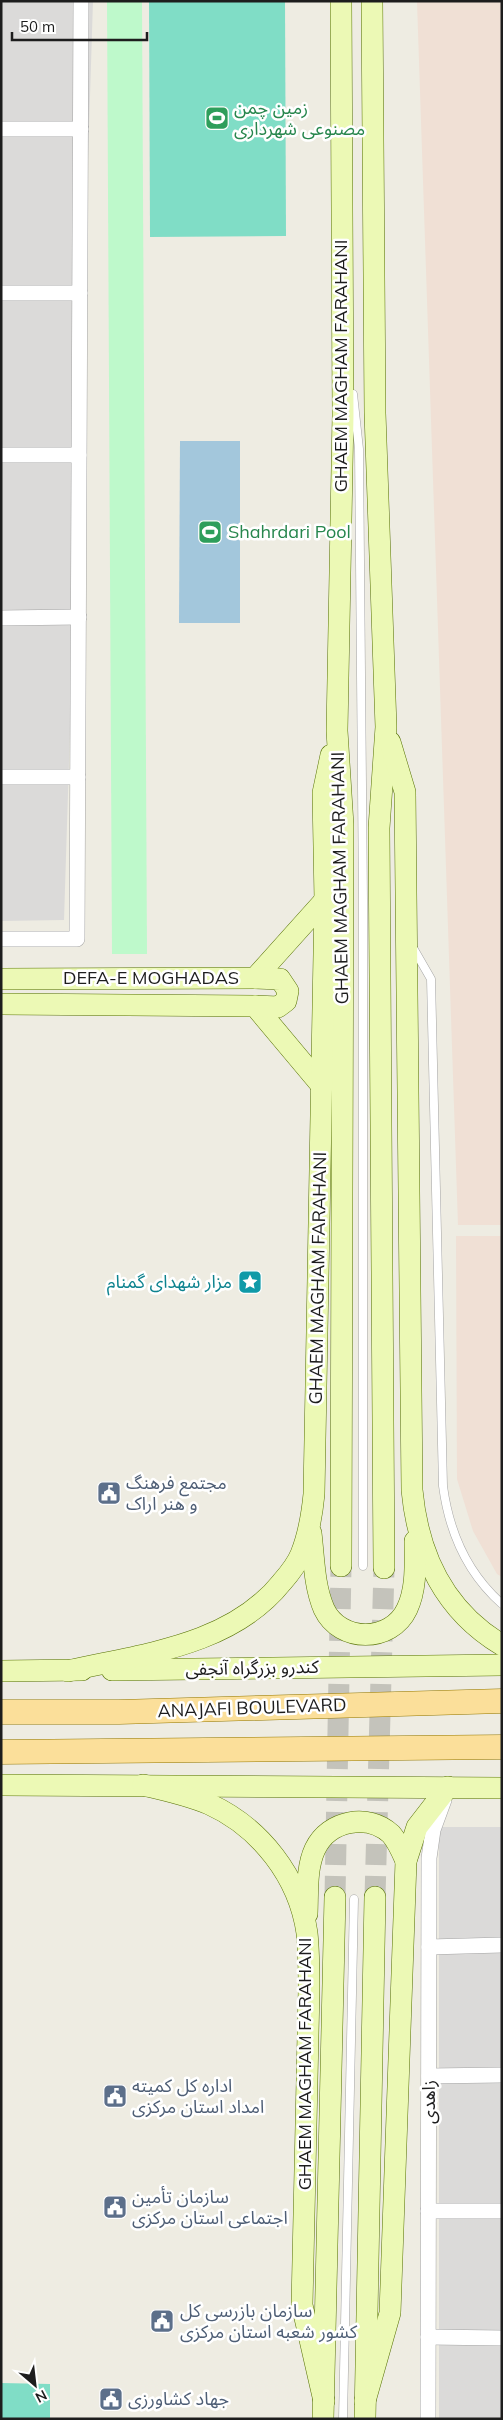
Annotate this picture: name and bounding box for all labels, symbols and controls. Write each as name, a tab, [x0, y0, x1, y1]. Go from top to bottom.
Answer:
scale bar	[12, 10, 148, 42]
text: 50 m	[20, 17, 55, 36]
place label: زمین چمن مصنوعی شهرداری	[234, 96, 365, 140]
sports icon: زمین چمن مصنوعی شهرداری	[204, 105, 230, 131]
street label: GHAEM MAGHAM FARAHANI	[329, 240, 352, 492]
sports icon: Shahrdari Pool	[197, 519, 223, 545]
place label: Shahrdari Pool	[228, 520, 351, 543]
street label: GHAEM MAGHAM FARAHANI	[326, 752, 353, 1004]
street label: DEFA-E MOGHADAS	[63, 966, 239, 989]
street label: GHAEM MAGHAM FARAHANI	[304, 1152, 331, 1404]
place icon: مزار شهدای گمنام	[237, 1269, 263, 1295]
place label: مزار شهدای گمنام	[107, 1270, 232, 1296]
place label: مجتمع فرهنگ و هنر اراک	[126, 1471, 227, 1515]
public building icon: مجتمع فرهنگ و هنر اراک	[96, 1480, 122, 1506]
street label: کندرو بزرگراه آنجفی	[185, 1655, 319, 1680]
street label: ANAJAFI BOULEVARD	[157, 1693, 347, 1722]
street label: GHAEM MAGHAM FARAHANI	[293, 1938, 316, 2190]
place label: اداره کل کمیته امداد استان مرکزی	[132, 2074, 264, 2118]
street label: زاهدی	[417, 2080, 440, 2124]
public building icon: اداره کل کمیته امداد استان مرکزی	[102, 2083, 128, 2109]
place label: سازمان تأمین اجتماعی استان مرکزی	[132, 2185, 288, 2229]
public building icon: سازمان تأمین اجتماعی استان مرکزی	[102, 2194, 128, 2220]
place label: سازمان بازرسی کل کشور شعبه استان مرکزی	[180, 2299, 358, 2343]
public building icon: سازمان بازرسی کل کشور شعبه استان مرکزی	[149, 2308, 175, 2334]
north arrow	[10, 2360, 60, 2410]
text: N	[32, 2386, 50, 2407]
public building icon: جهاد کشاورزی	[98, 2386, 124, 2412]
place label: جهاد کشاورزی	[128, 2387, 229, 2410]

